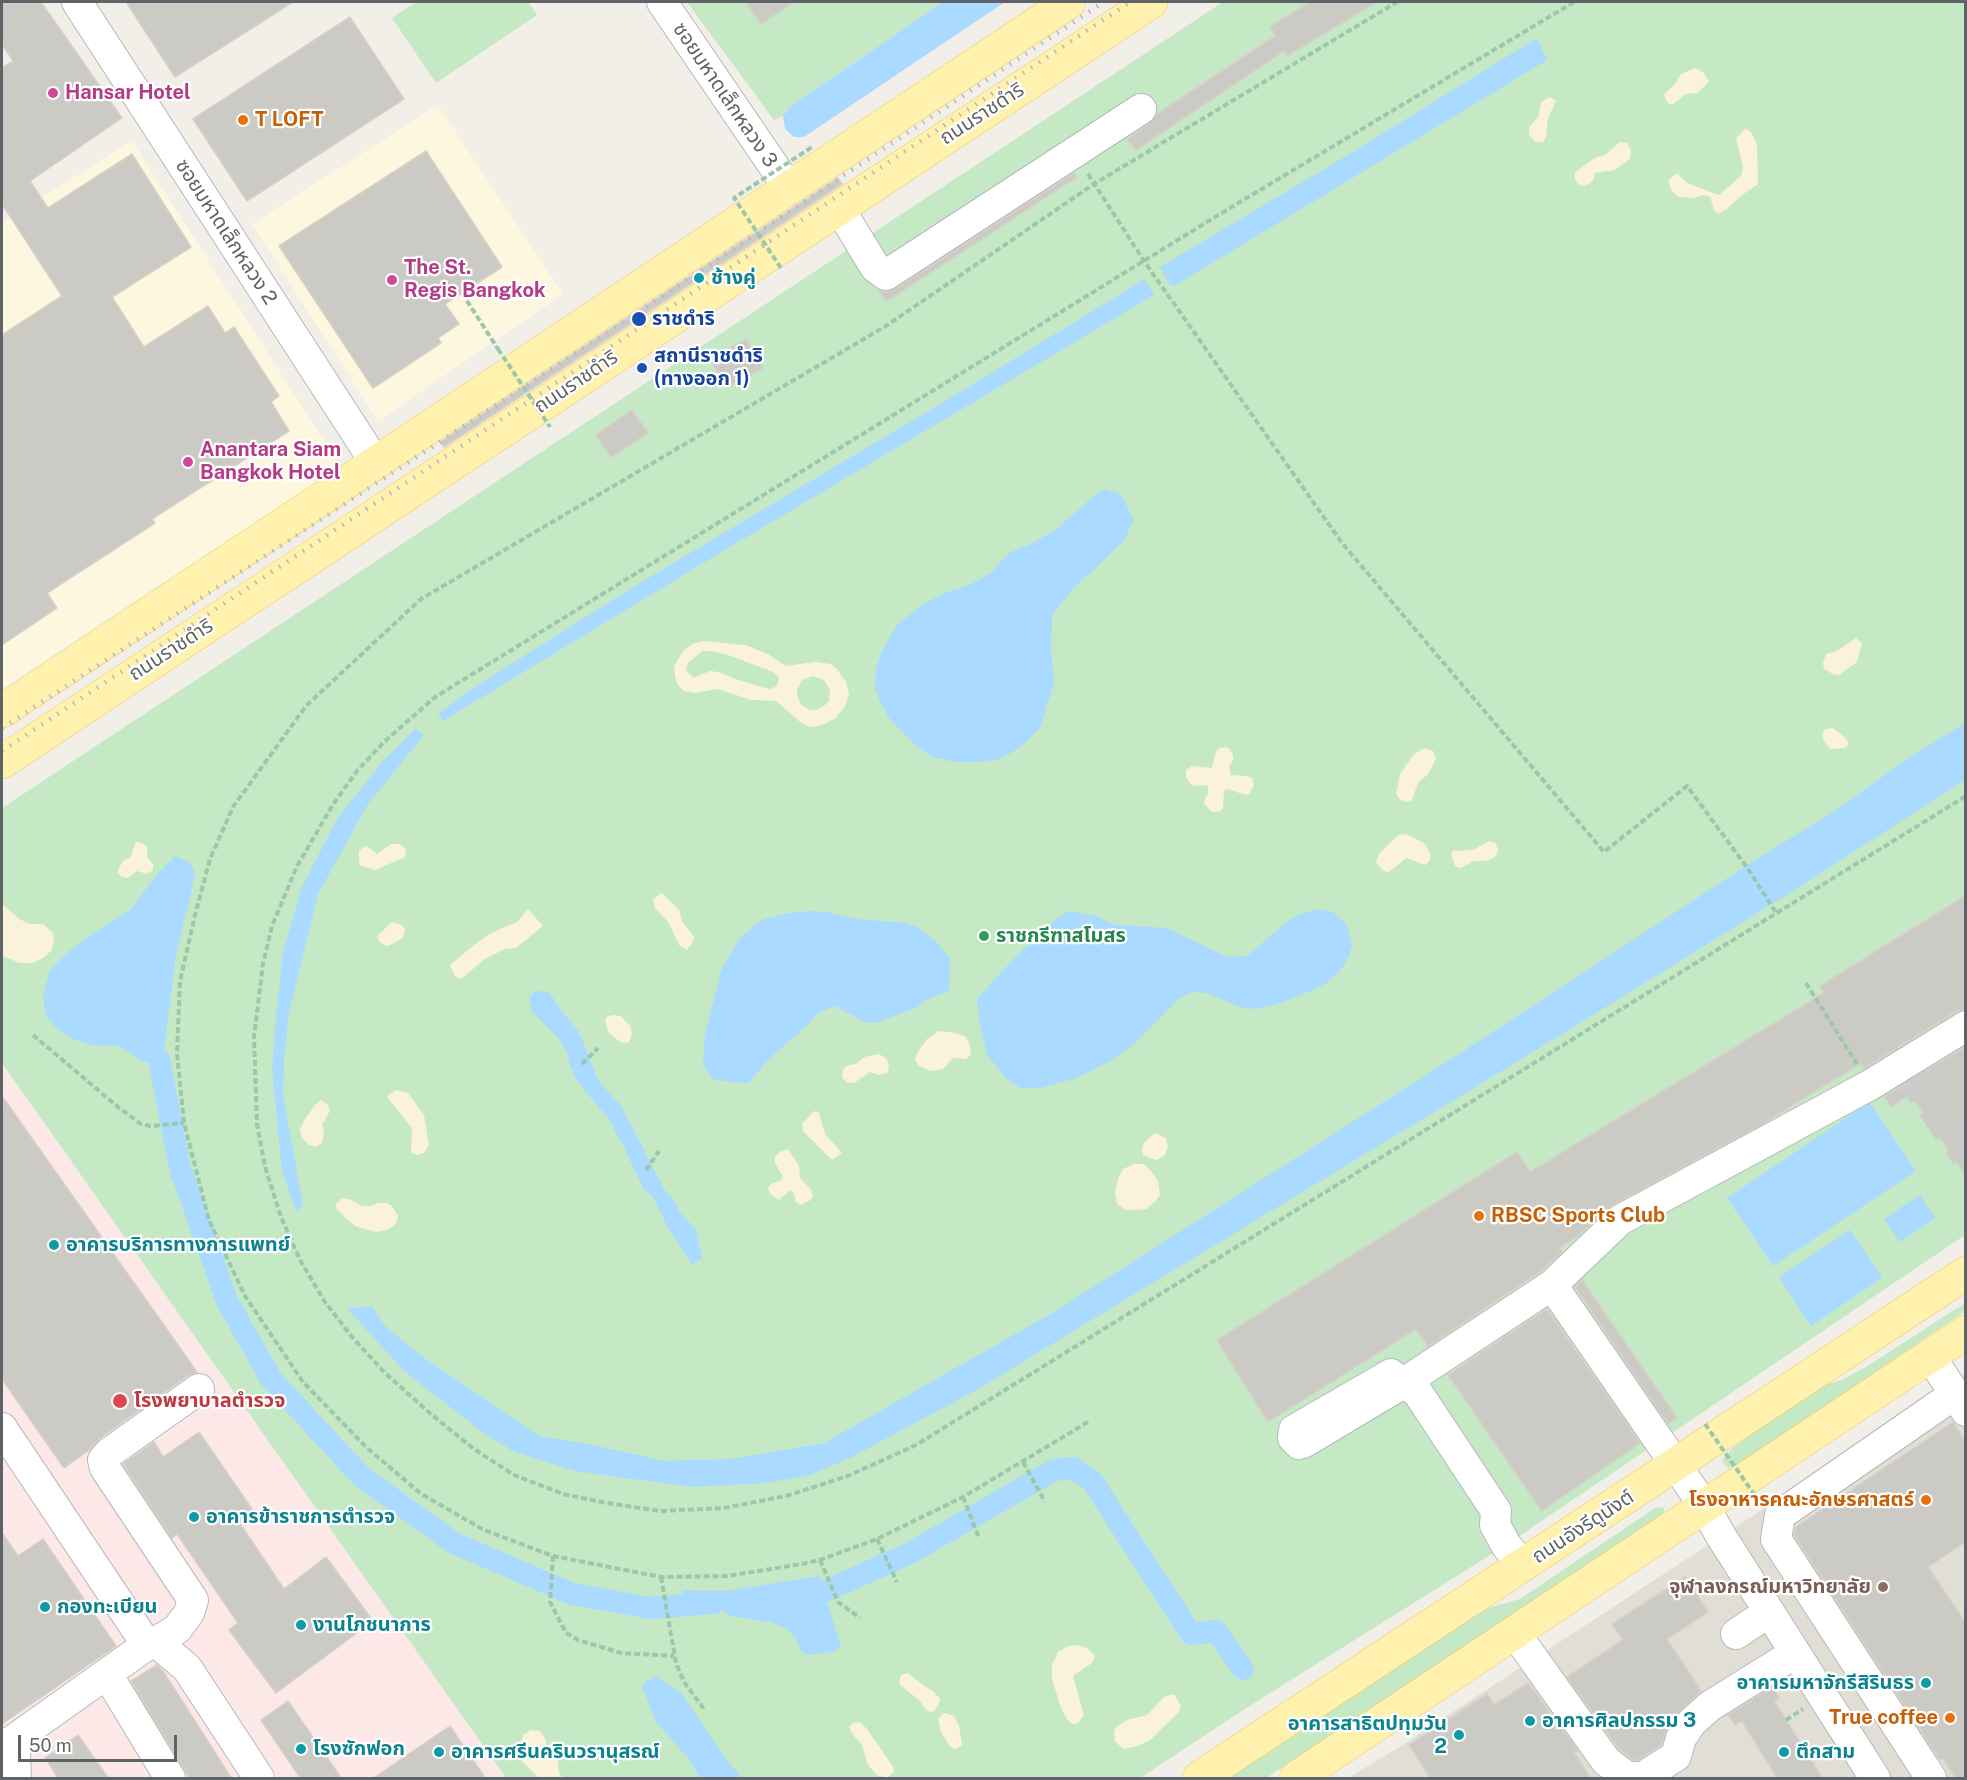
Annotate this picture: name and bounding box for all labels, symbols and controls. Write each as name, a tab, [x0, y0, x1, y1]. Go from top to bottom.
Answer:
street label: ซอยมหาดเล็กหลวง 3	[668, 18, 782, 172]
street label: ถนนราชดำริ	[935, 78, 1029, 150]
place label: Hansar Hotel	[65, 81, 191, 105]
marker: Hansar Hotel	[46, 86, 60, 100]
place label: T LOFT	[255, 108, 323, 132]
marker: T LOFT	[236, 113, 250, 127]
street label: ซอยมหาดเล็กหลวง 2	[170, 155, 282, 309]
place label: The St. Regis Bangkok	[404, 256, 546, 303]
place label: ช้างคู่	[711, 266, 756, 290]
marker: ช้างคู่	[692, 271, 706, 285]
marker: The St. Regis Bangkok	[385, 273, 399, 287]
place label: ราชดำริ	[652, 307, 715, 331]
marker: ราชดำริ	[630, 310, 648, 328]
place label: สถานีราชดำริ (ทางออก 1)	[654, 344, 763, 391]
street label: ถนนราชดำริ	[530, 345, 622, 419]
marker: สถานีราชดำริ (ทางออก 1)	[635, 361, 649, 375]
place label: Anantara Siam Bangkok Hotel	[200, 438, 341, 485]
marker: Anantara Siam Bangkok Hotel	[181, 455, 195, 469]
street label: ถนนราชดำริ	[124, 614, 218, 686]
place label: ราชกรีฑาสโมสร	[996, 924, 1126, 948]
marker: ราชกรีฑาสโมสร	[977, 929, 991, 943]
place label: RBSC Sports Club	[1491, 1204, 1665, 1228]
marker: RBSC Sports Club	[1472, 1209, 1486, 1223]
place label: อาคารบริการทางการแพทย์	[66, 1233, 290, 1257]
marker: อาคารบริการทางการแพทย์	[47, 1238, 61, 1252]
place label: โรงพยาบาลตำรวจ	[134, 1389, 285, 1413]
marker: โรงพยาบาลตำรวจ	[111, 1392, 129, 1410]
street label: ถนนอังรีดูนังต์	[1528, 1485, 1638, 1569]
place label: โรงอาหารคณะอักษรศาสตร์	[1689, 1488, 1914, 1512]
marker: โรงอาหารคณะอักษรศาสตร์	[1919, 1493, 1933, 1507]
place label: อาคารข้าราชการตำรวจ	[206, 1505, 395, 1529]
marker: อาคารข้าราชการตำรวจ	[187, 1510, 201, 1524]
place label: จุฬาลงกรณ์มหาวิทยาลัย	[1669, 1575, 1871, 1599]
marker: จุฬาลงกรณ์มหาวิทยาลัย	[1876, 1580, 1890, 1594]
place label: กองทะเบียน	[57, 1595, 158, 1619]
marker: กองทะเบียน	[38, 1600, 52, 1614]
place label: งานโภชนาการ	[313, 1613, 431, 1637]
marker: งานโภชนาการ	[294, 1618, 308, 1632]
place label: อาคารมหาจักรีสิรินธร	[1737, 1671, 1914, 1695]
marker: อาคารมหาจักรีสิรินธร	[1919, 1676, 1933, 1690]
place label: True coffee	[1829, 1706, 1938, 1730]
place label: อาคารศิลปกรรม 3	[1542, 1709, 1696, 1733]
marker: True coffee	[1943, 1711, 1957, 1725]
place label: อาคารสาธิตปทุมวัน 2	[1288, 1712, 1447, 1759]
marker: อาคารศิลปกรรม 3	[1523, 1714, 1537, 1728]
scale bar	[21, 1723, 180, 1761]
marker: อาคารสาธิตปทุมวัน 2	[1452, 1728, 1466, 1742]
text: 50 m	[29, 1735, 72, 1756]
place label: โรงซักฟอก	[313, 1737, 405, 1761]
place label: อาคารศรีนครินวรานุสรณ์	[451, 1740, 660, 1764]
place label: ตึกสาม	[1796, 1740, 1855, 1764]
marker: โรงซักฟอก	[294, 1742, 308, 1756]
marker: อาคารศรีนครินวรานุสรณ์	[432, 1745, 446, 1759]
marker: ตึกสาม	[1777, 1745, 1791, 1759]

